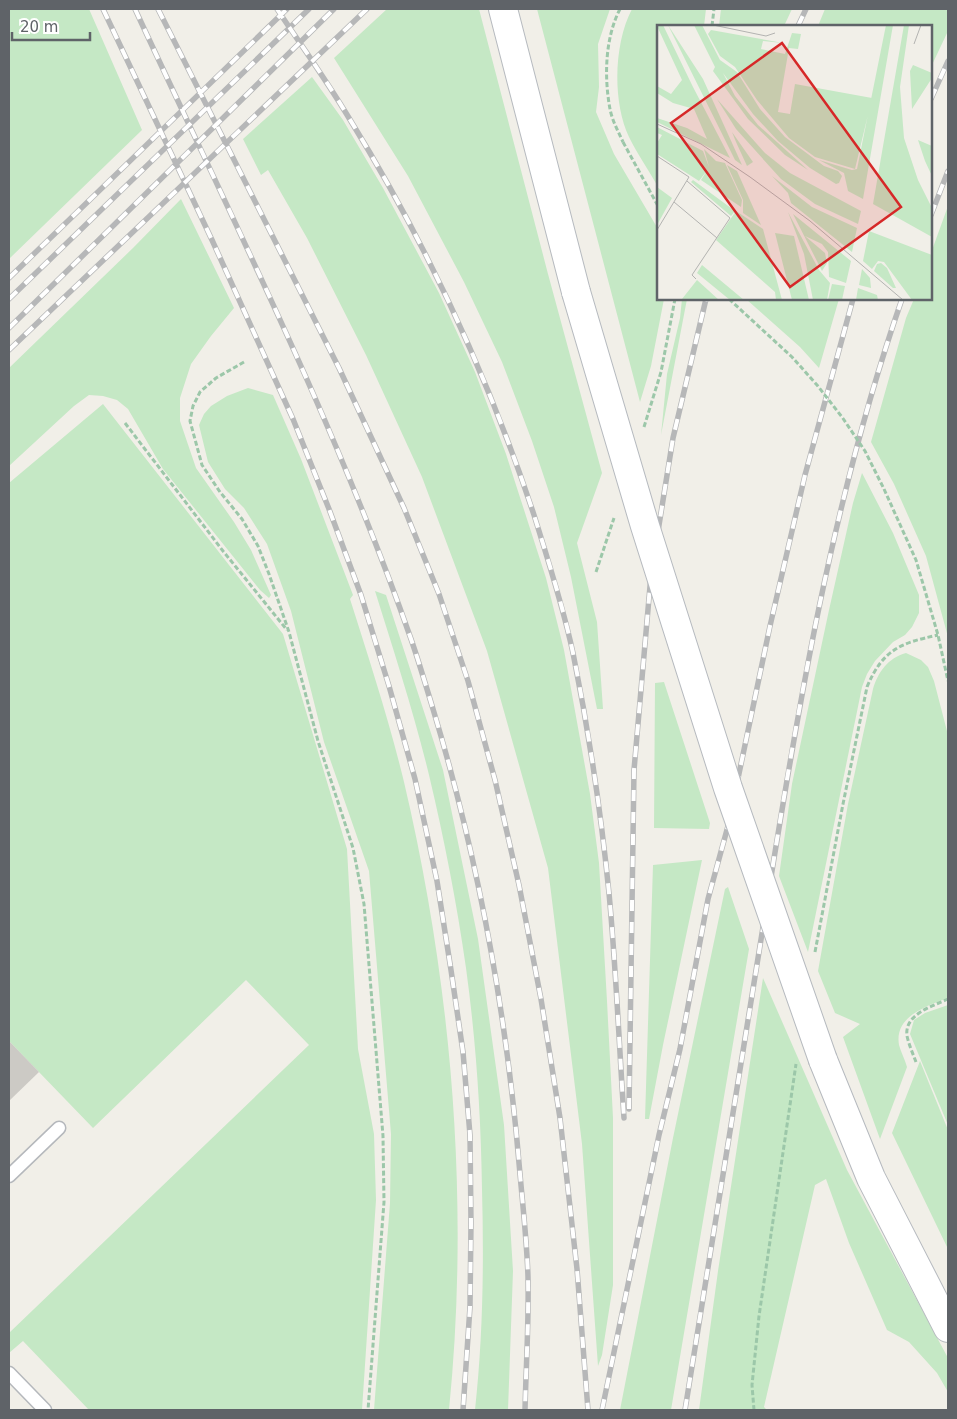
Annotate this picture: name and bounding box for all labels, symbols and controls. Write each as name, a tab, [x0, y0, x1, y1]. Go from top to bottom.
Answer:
scale bar	[12, 10, 90, 42]
text: 20 m	[20, 18, 58, 36]
inset map	[657, 25, 932, 300]

